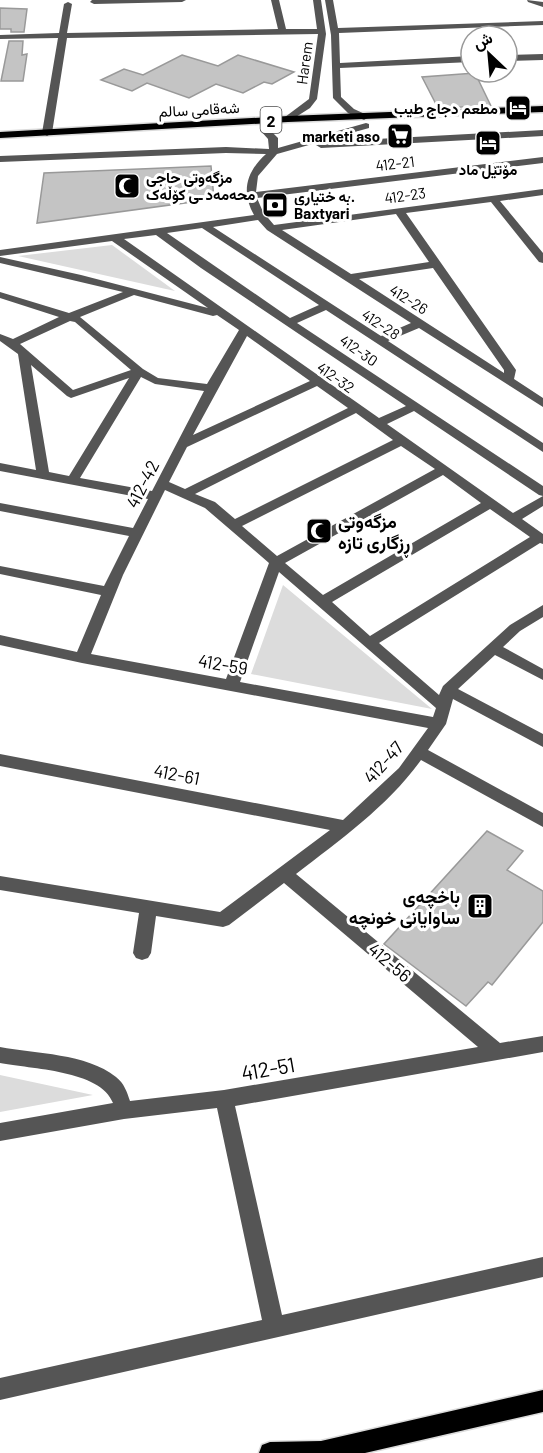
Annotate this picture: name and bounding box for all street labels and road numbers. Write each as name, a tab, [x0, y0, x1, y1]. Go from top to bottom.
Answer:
street label: Harem	[292, 40, 316, 86]
street label: شەقامی سالم	[158, 98, 240, 122]
road number: 2	[260, 107, 282, 133]
street label: 412-21	[374, 152, 416, 174]
street label: 412-23	[383, 183, 427, 207]
street label: 412-26	[386, 280, 432, 318]
street label: 412-28	[359, 305, 403, 343]
street label: 412-30	[337, 330, 381, 370]
street label: 412-32	[314, 358, 358, 396]
street label: 412-42	[121, 456, 163, 512]
street label: 412-59	[197, 649, 249, 679]
street label: 412-47	[358, 736, 408, 788]
street label: 412-61	[152, 759, 202, 789]
street label: 412-56	[364, 938, 416, 986]
street label: 412-51	[239, 1051, 297, 1085]

